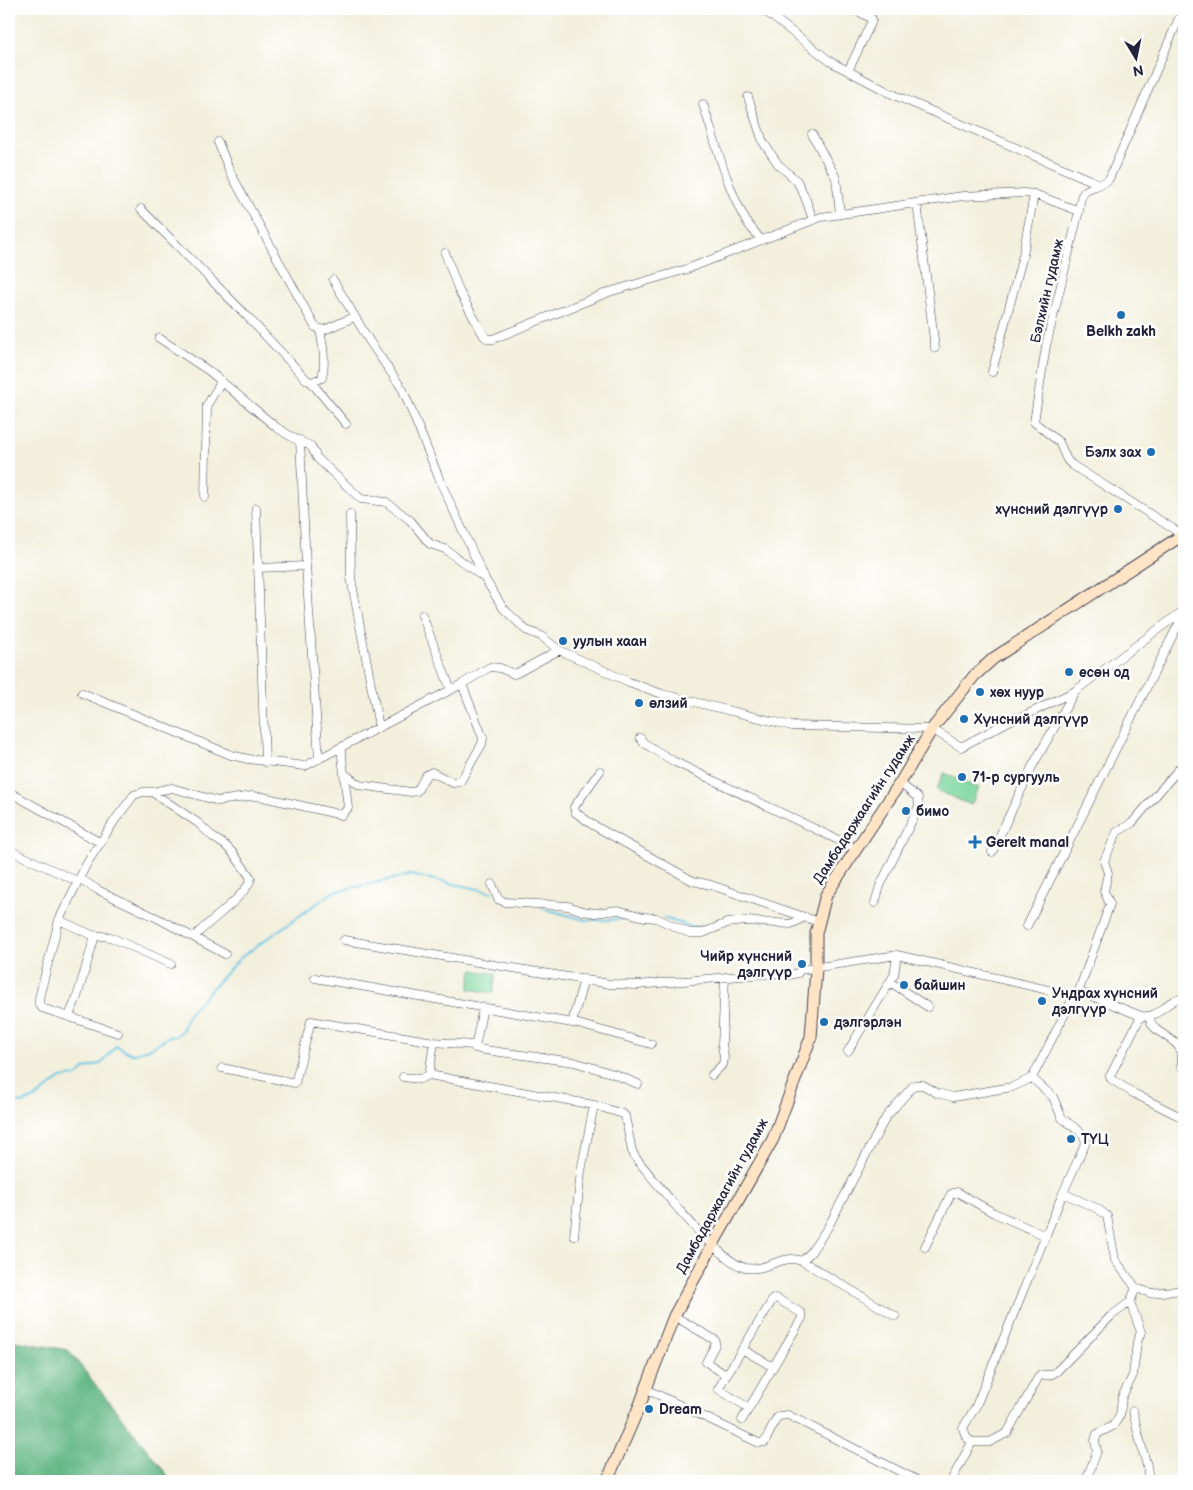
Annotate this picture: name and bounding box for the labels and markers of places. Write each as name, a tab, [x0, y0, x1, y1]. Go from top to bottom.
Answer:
marker: Belkh zakh	[1115, 309, 1127, 321]
place label: Belkh zakh	[1086, 323, 1156, 340]
place label: Бэлх зах	[1085, 444, 1142, 461]
marker: Бэлх зах	[1145, 446, 1157, 458]
place label: хүнсний дэлгүүр	[996, 501, 1109, 518]
marker: хүнсний дэлгүүр	[1112, 503, 1124, 515]
place label: уулын хаан	[573, 633, 647, 650]
marker: уулын хаан	[557, 635, 569, 647]
place label: есөн од	[1079, 664, 1130, 681]
marker: есөн од	[1063, 666, 1075, 678]
place label: хөх нуур	[990, 684, 1045, 701]
marker: хөх нуур	[974, 686, 986, 698]
place label: өлзий	[649, 695, 688, 712]
marker: өлзий	[633, 697, 645, 709]
place label: Хүнсний дэлгүүр	[973, 711, 1089, 728]
marker: Хүнсний дэлгүүр	[958, 713, 970, 725]
place label: 71-р сургууль	[972, 769, 1060, 786]
marker: 71-р сургууль	[956, 771, 968, 783]
place label: бимо	[916, 803, 949, 820]
marker: бимо	[900, 805, 912, 817]
place label: Gerelt manal	[986, 834, 1069, 851]
marker: Gerelt manal	[968, 835, 982, 849]
place label: Чийр хүнсний дэлгүүр	[700, 948, 793, 981]
marker: Чийр хүнсний дэлгүүр	[796, 958, 808, 970]
place label: байшин	[914, 977, 966, 994]
marker: байшин	[898, 979, 910, 991]
place label: Ундрах хүнсний дэлгүүр	[1051, 985, 1158, 1018]
marker: Ундрах хүнсний дэлгүүр	[1036, 995, 1048, 1007]
place label: дэлгэрлэн	[833, 1014, 902, 1031]
marker: дэлгэрлэн	[818, 1016, 830, 1028]
place label: ТҮЦ	[1081, 1131, 1109, 1148]
marker: ТҮЦ	[1065, 1133, 1077, 1145]
place label: Dream	[659, 1401, 702, 1418]
marker: Dream	[643, 1403, 655, 1415]

